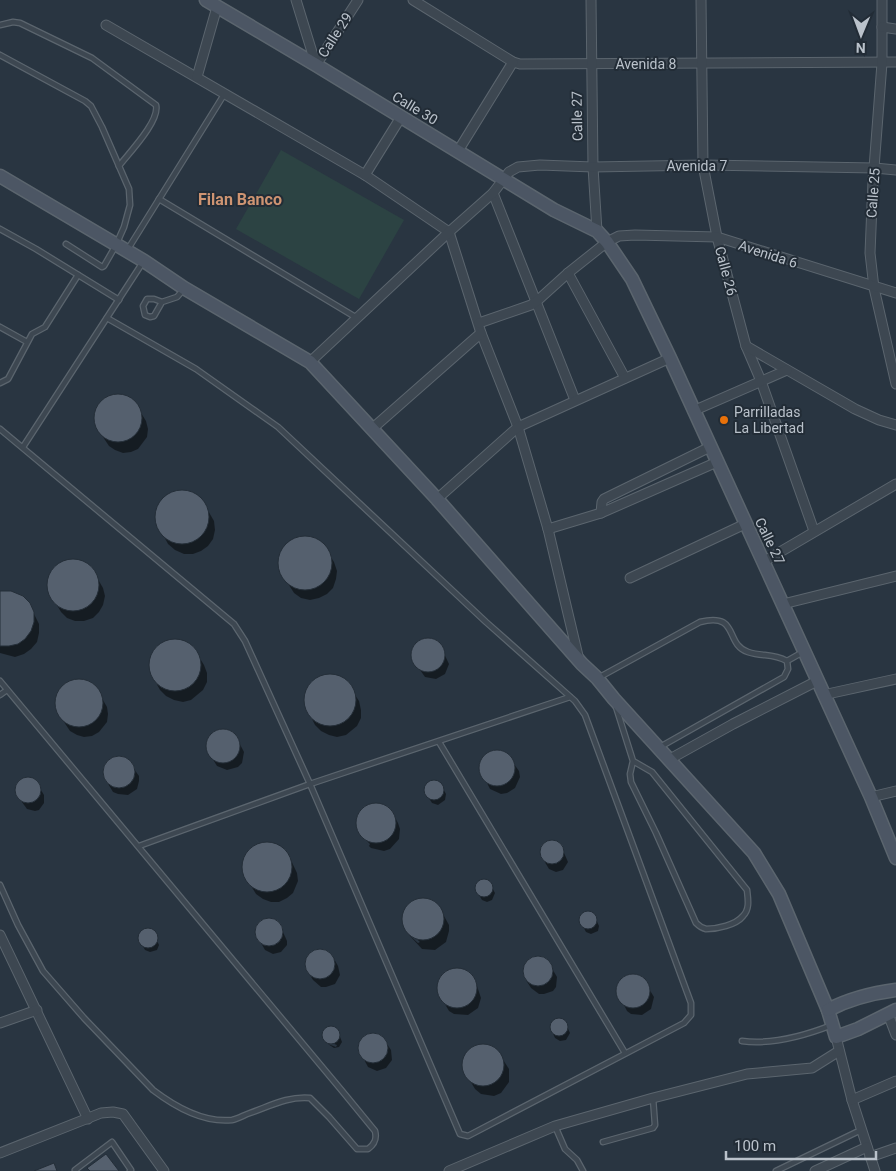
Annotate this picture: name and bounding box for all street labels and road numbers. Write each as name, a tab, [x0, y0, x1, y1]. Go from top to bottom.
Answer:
street label: Calle 29	[315, 10, 355, 60]
street label: Avenida 8	[616, 56, 677, 72]
street label: Calle 30	[389, 88, 441, 128]
street label: Calle 27	[569, 91, 585, 141]
street label: Avenida 7	[667, 158, 728, 174]
street label: Calle 25	[863, 167, 883, 219]
street label: Avenida 6	[737, 237, 800, 271]
street label: Calle 26	[712, 245, 740, 297]
street label: Calle 27	[752, 515, 788, 567]

